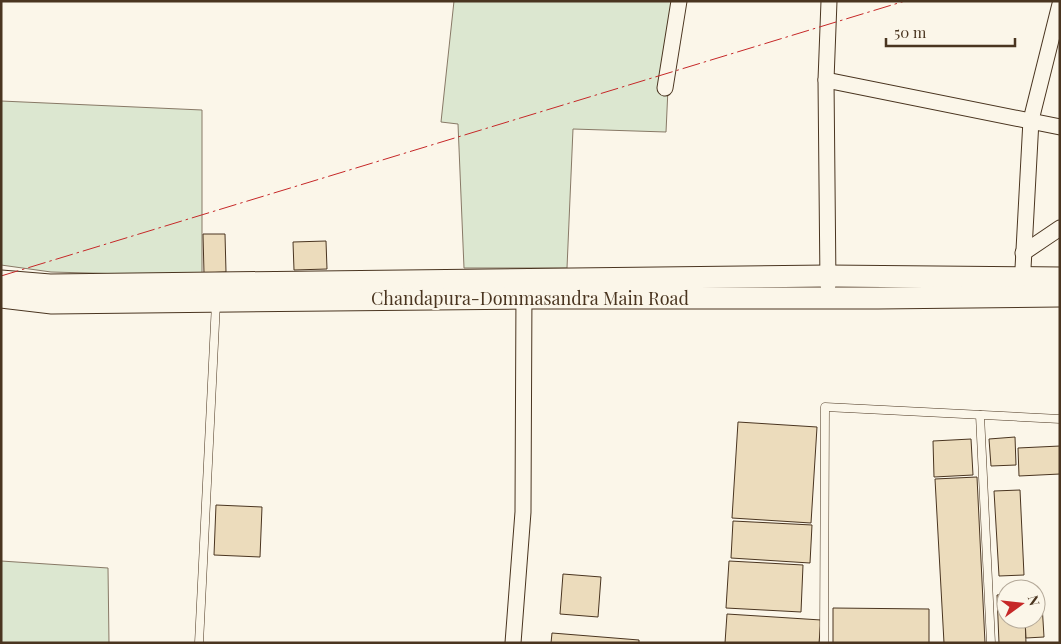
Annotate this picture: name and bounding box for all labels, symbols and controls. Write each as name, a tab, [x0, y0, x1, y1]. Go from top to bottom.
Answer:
scale bar	[886, 15, 1015, 47]
text: 50 m	[894, 22, 927, 42]
street label: Chandapura-Dommasandra Main Road	[371, 286, 690, 310]
north arrow	[996, 579, 1046, 629]
text: N	[1024, 593, 1045, 608]

